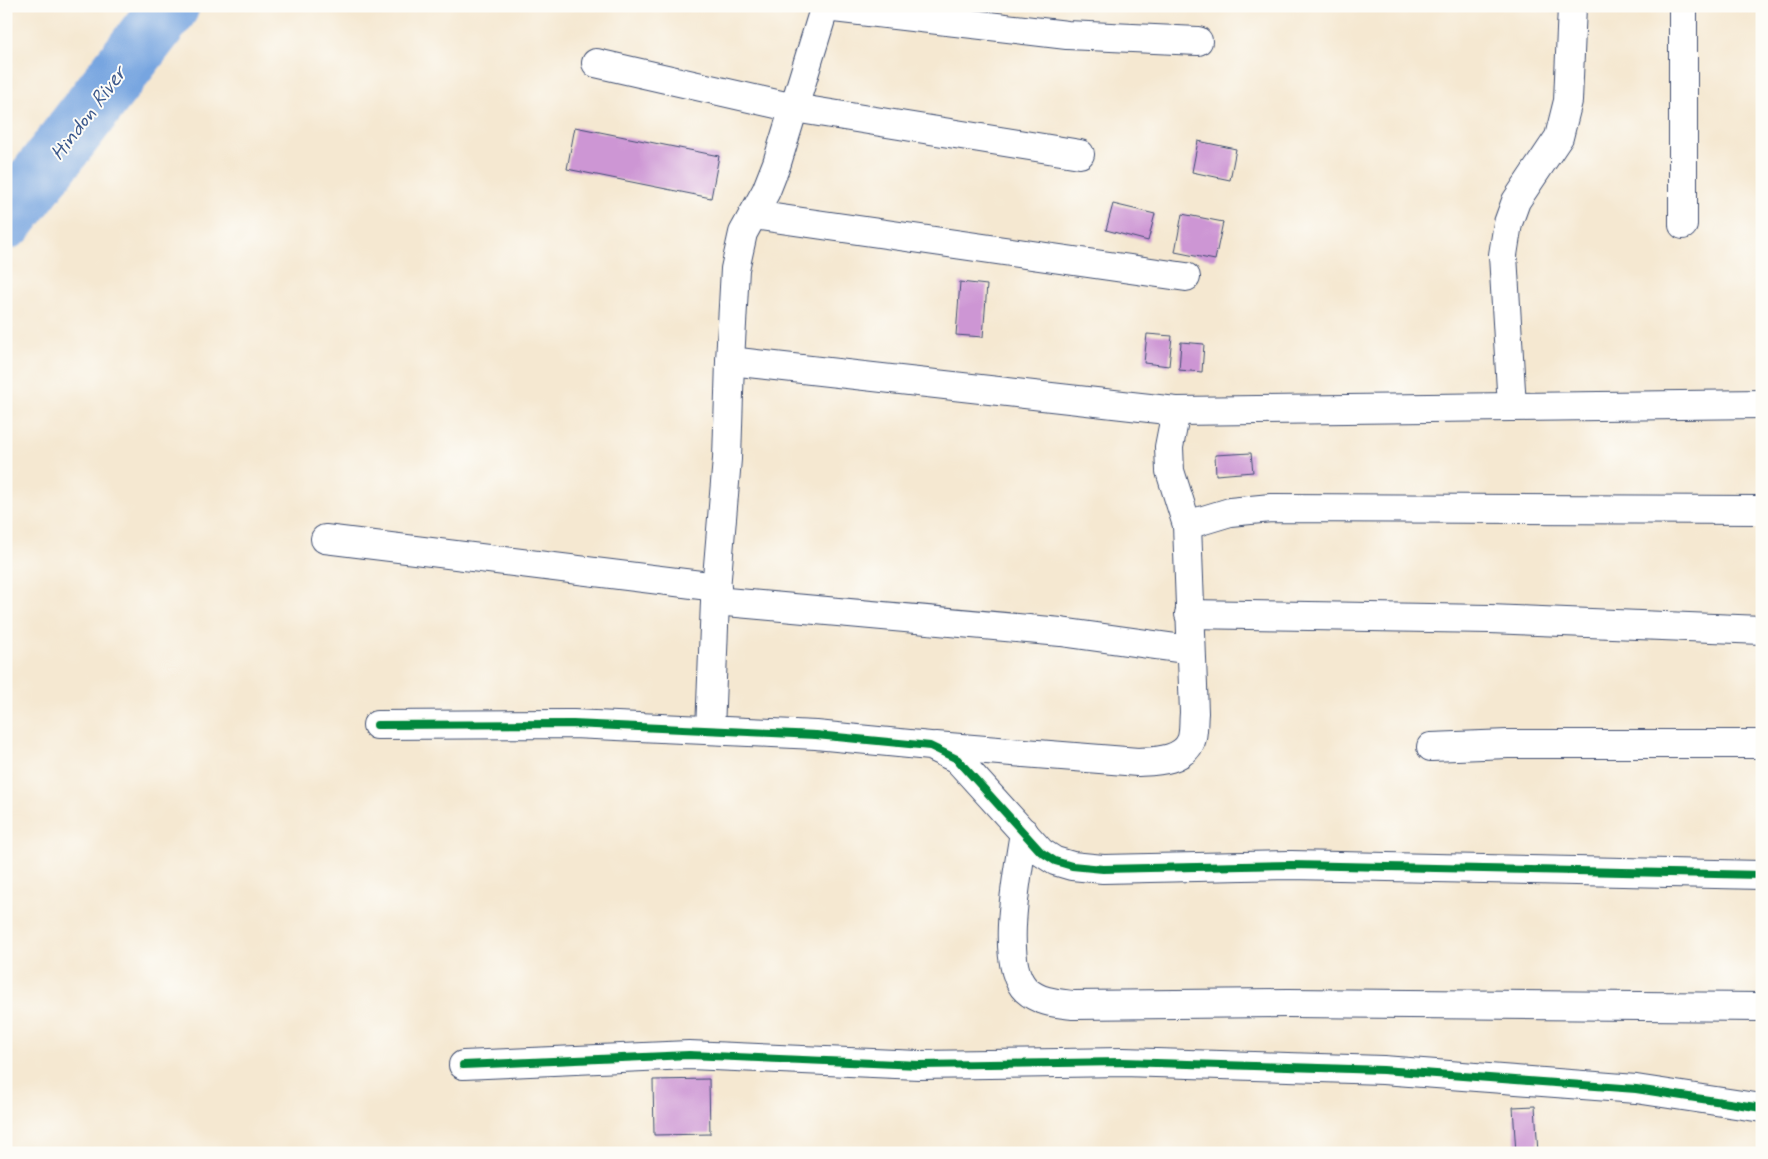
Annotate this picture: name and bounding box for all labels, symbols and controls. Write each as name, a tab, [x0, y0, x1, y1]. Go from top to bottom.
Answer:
water label: Hindon River	[44, 59, 135, 166]

